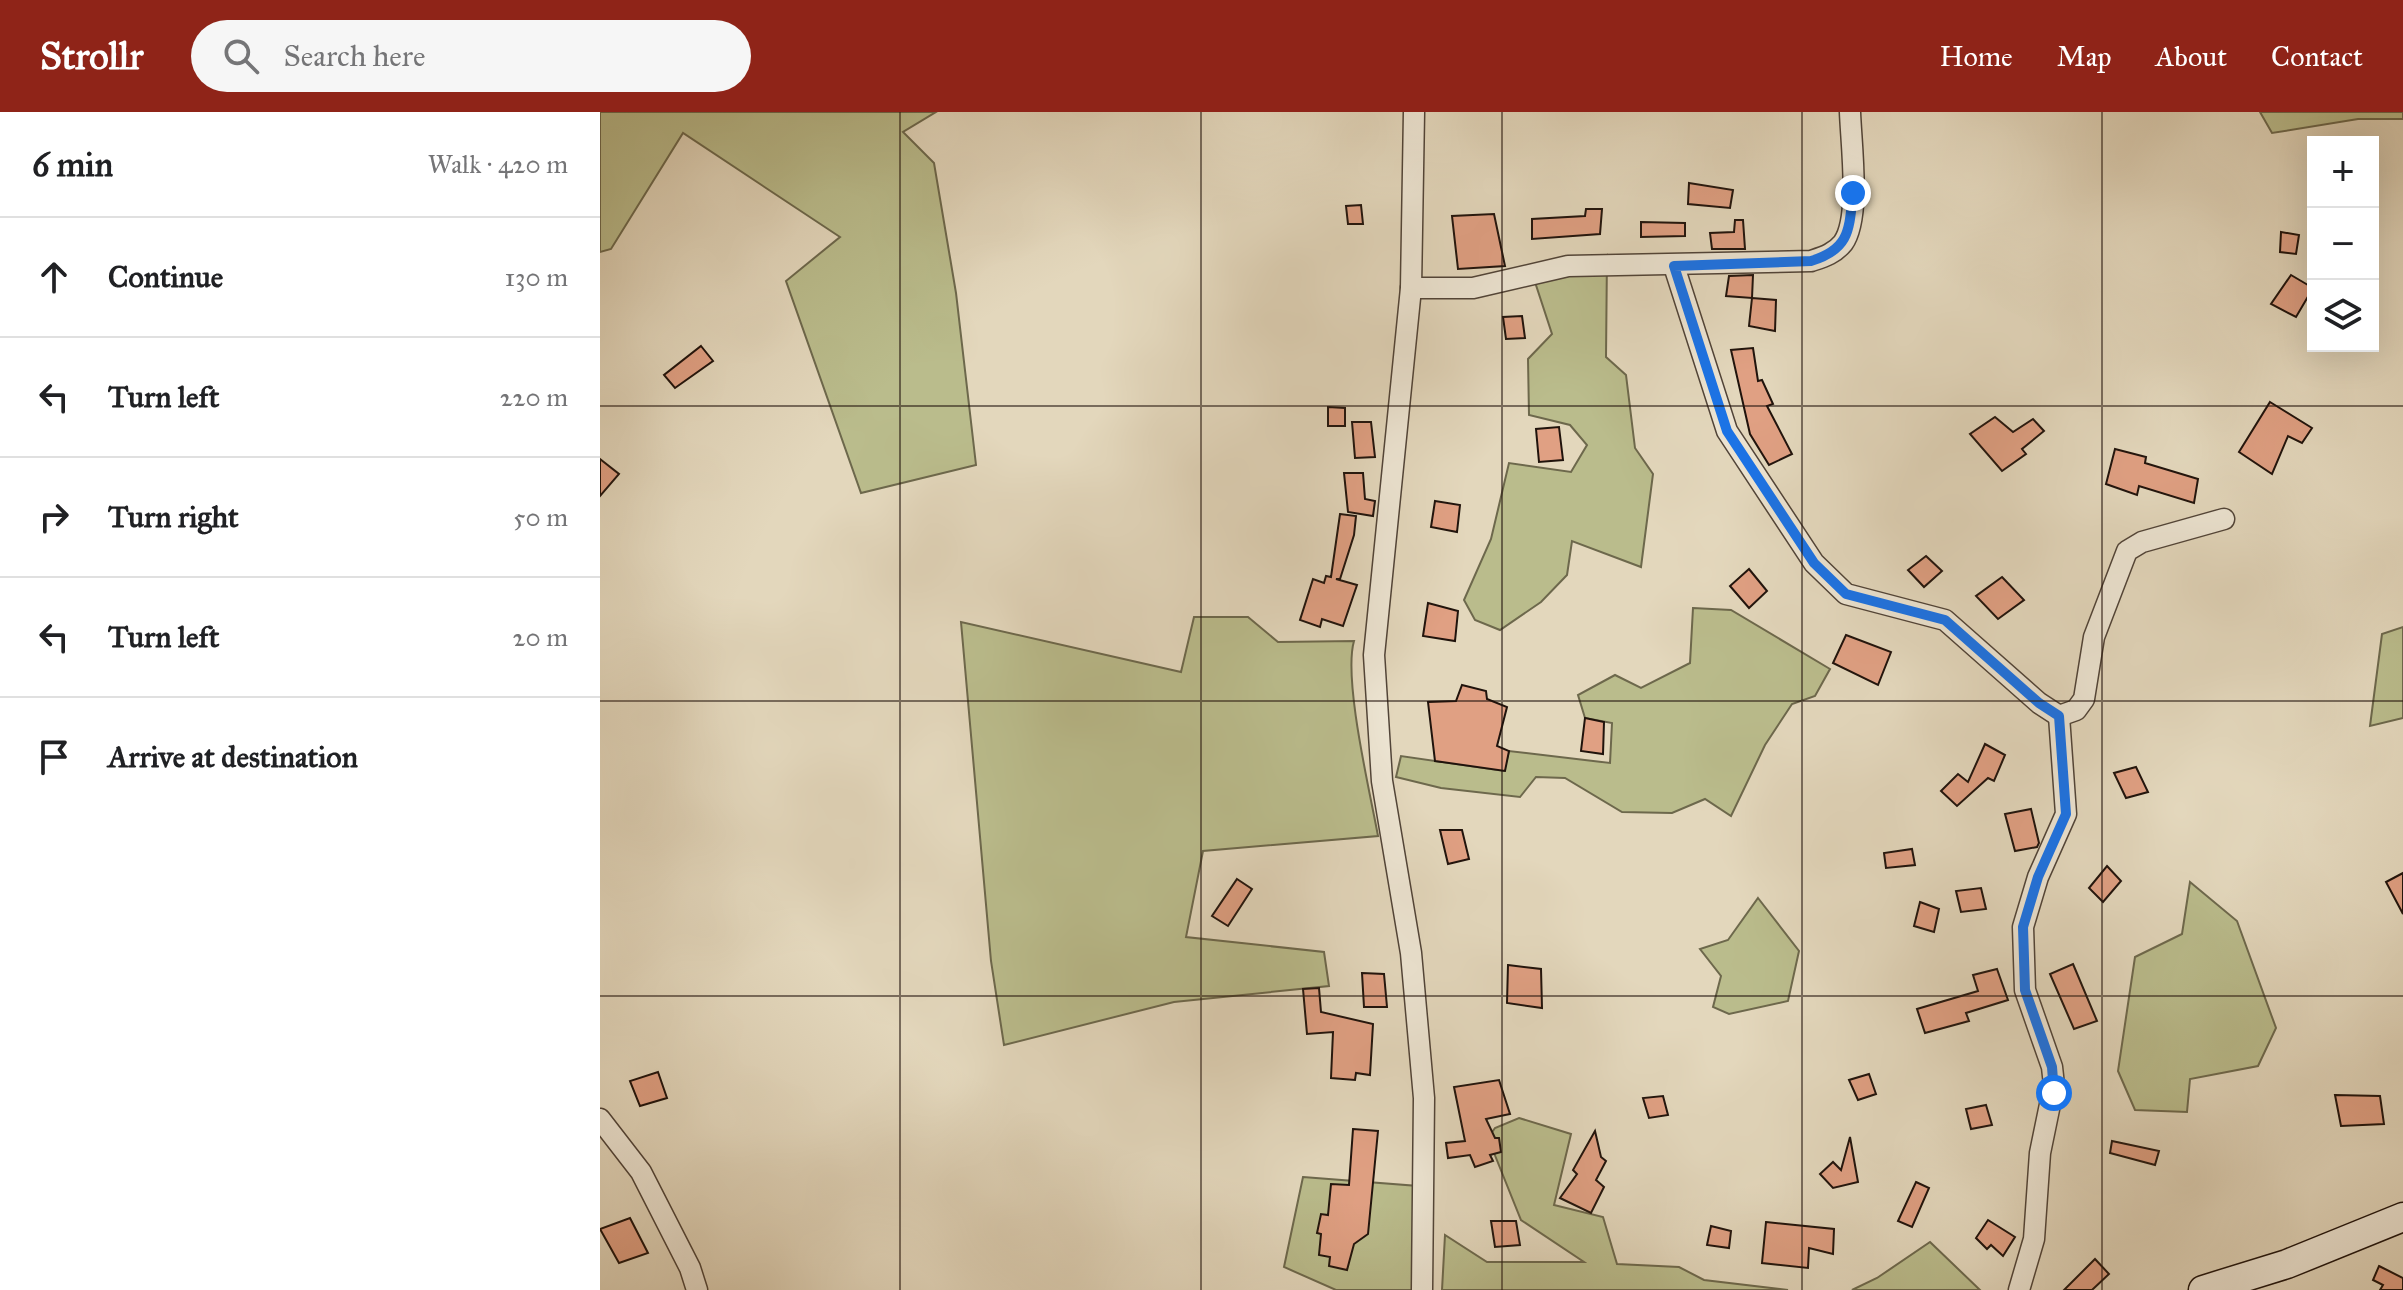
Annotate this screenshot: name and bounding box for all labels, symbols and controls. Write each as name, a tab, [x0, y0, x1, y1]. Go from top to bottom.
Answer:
search box	[191, 20, 751, 92]
text: Strollr	[40, 33, 143, 79]
icon: search	[219, 34, 263, 78]
text: Search here	[283, 38, 425, 74]
text: Home	[1940, 39, 2013, 74]
text: Map	[2057, 39, 2111, 74]
text: About	[2155, 39, 2227, 74]
text: Contact	[2271, 39, 2363, 74]
map controls	[2307, 136, 2379, 352]
button: +	[2307, 136, 2379, 208]
text: 6 min	[32, 144, 113, 185]
text: Walk · 420 m	[428, 148, 568, 180]
route end	[1835, 175, 1871, 211]
button: −	[2307, 208, 2379, 280]
icon: ahead	[32, 255, 76, 299]
text: Continue	[108, 259, 223, 295]
text: 130 m	[505, 261, 568, 293]
button: layers	[2307, 280, 2379, 352]
icon: left	[32, 375, 76, 419]
text: Turn left	[108, 379, 219, 415]
text: 220 m	[500, 381, 568, 413]
icon: right	[32, 495, 76, 539]
text: Turn right	[108, 499, 239, 535]
text: 50 m	[513, 501, 568, 533]
icon: left	[32, 615, 76, 659]
text: Turn left	[108, 619, 219, 655]
text: 20 m	[513, 621, 568, 653]
icon: arrive	[32, 735, 76, 779]
text: Arrive at destination	[108, 739, 358, 775]
route start	[2036, 1075, 2072, 1111]

